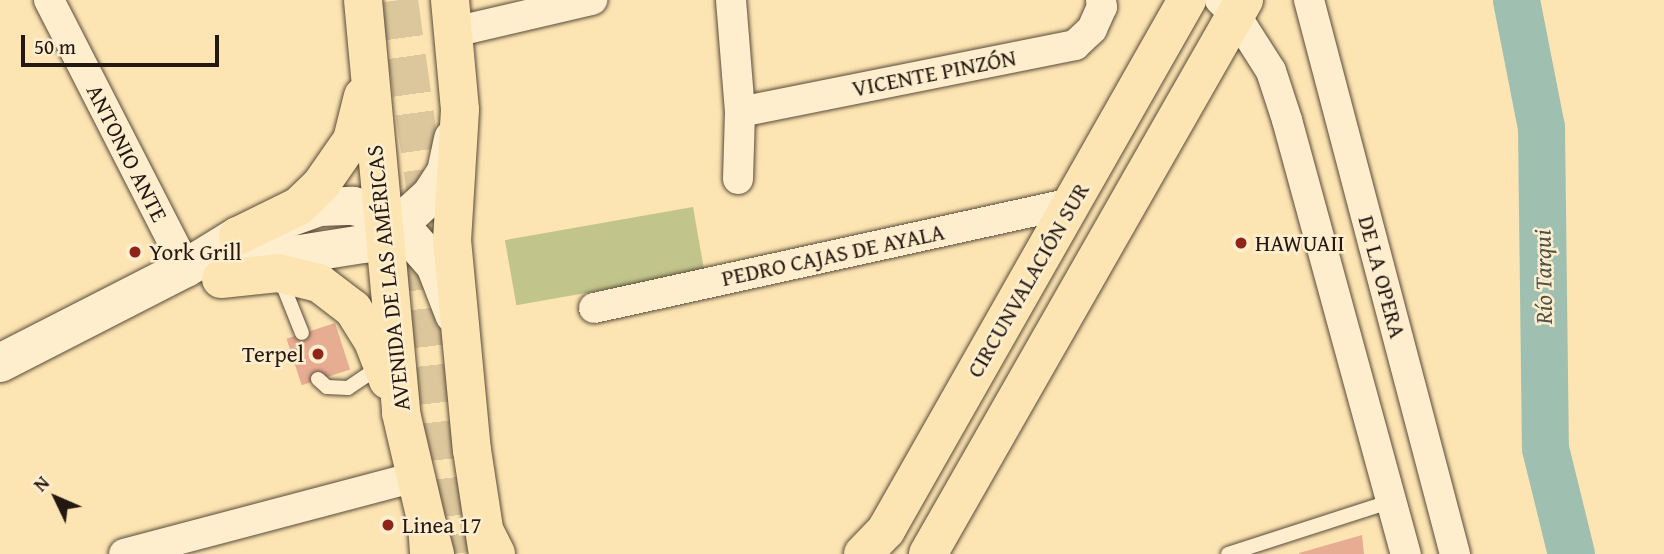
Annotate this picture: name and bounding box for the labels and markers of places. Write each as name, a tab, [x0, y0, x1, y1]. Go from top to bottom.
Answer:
place label: HAWUAII	[1255, 229, 1345, 257]
marker: HAWUAII	[1233, 235, 1249, 251]
place label: York Grill	[149, 238, 242, 266]
marker: York Grill	[127, 244, 143, 260]
place label: Terpel	[242, 340, 304, 368]
marker: Terpel	[310, 346, 326, 362]
place label: Linea 17	[402, 511, 481, 539]
marker: Linea 17	[380, 517, 396, 533]

